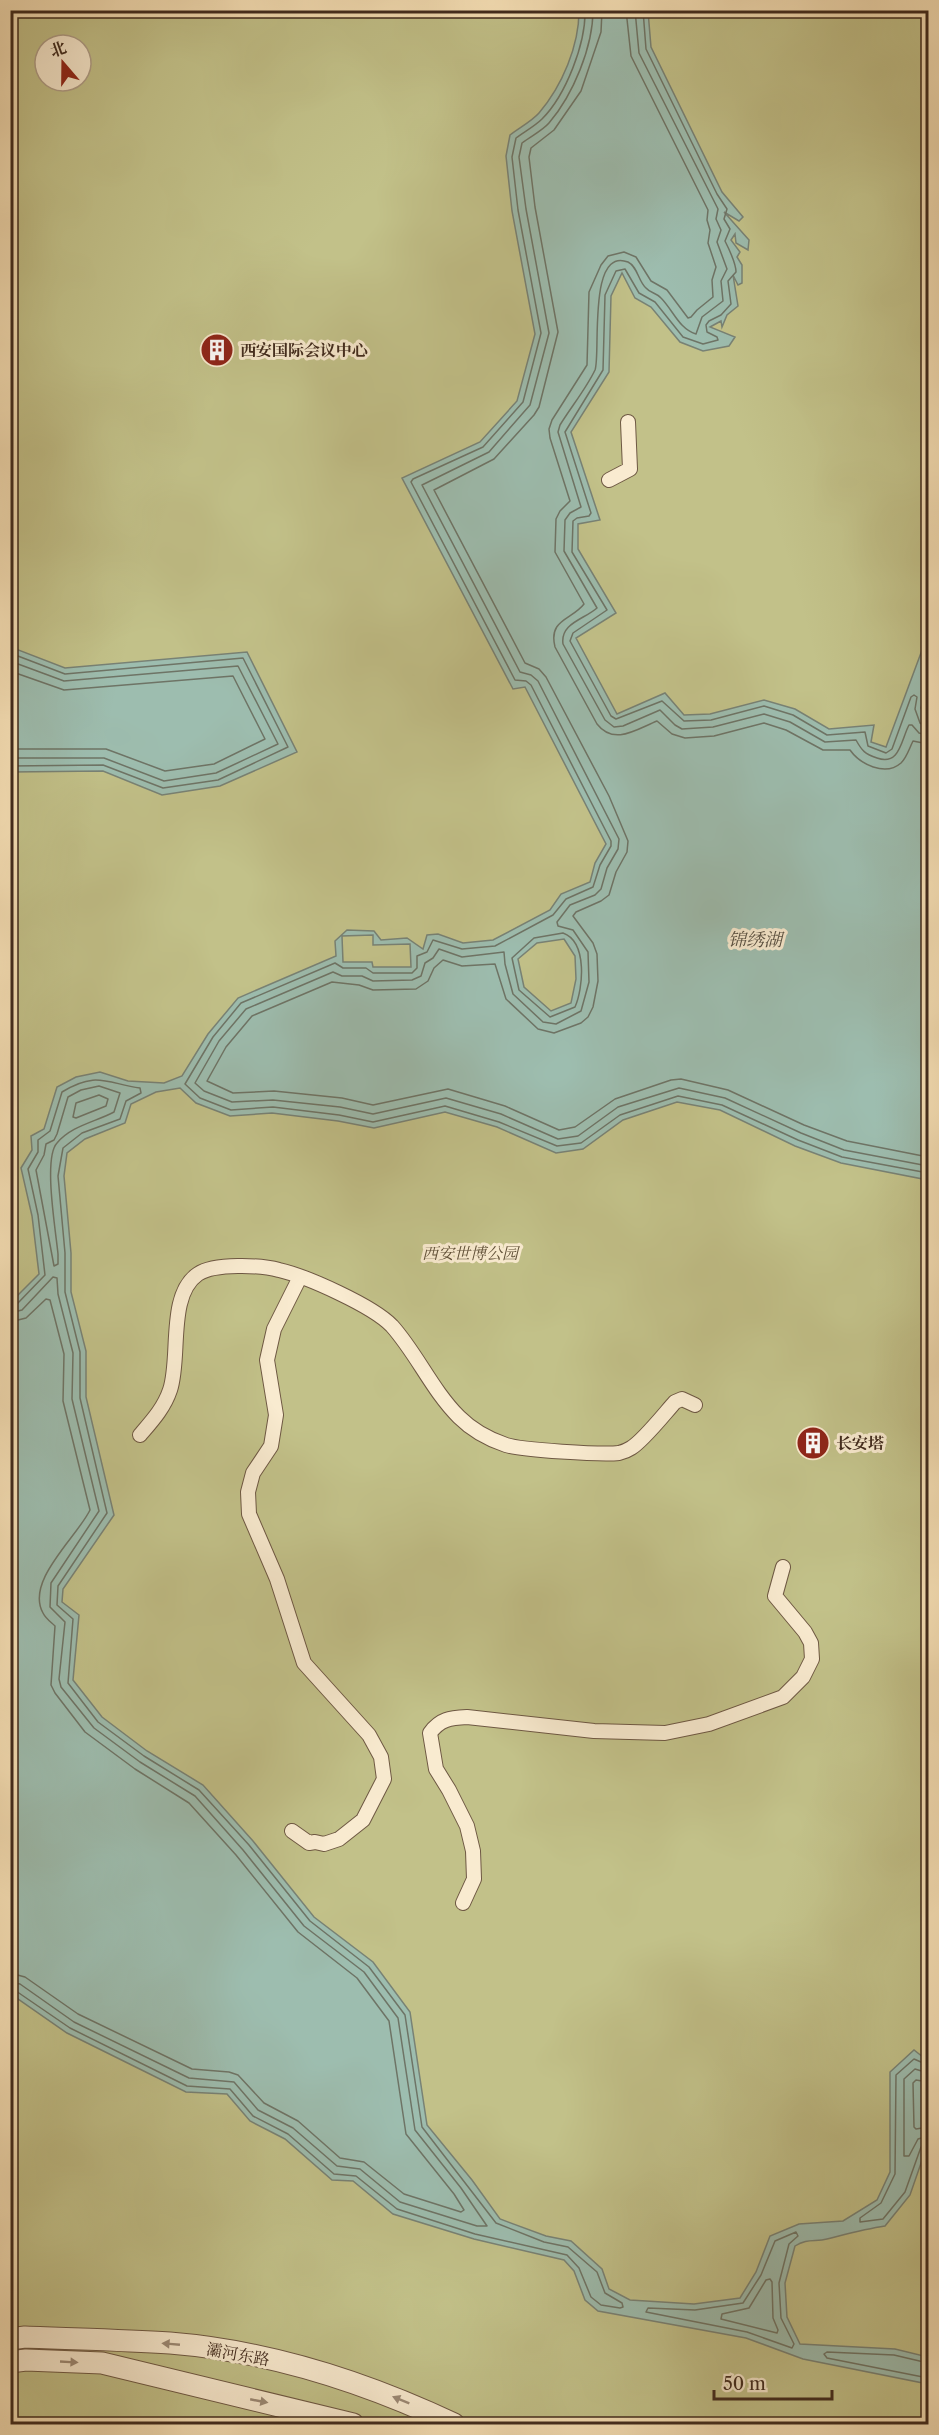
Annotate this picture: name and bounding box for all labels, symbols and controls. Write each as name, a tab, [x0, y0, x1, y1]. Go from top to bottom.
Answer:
north arrow	[33, 33, 93, 93]
text: 北	[47, 37, 69, 61]
building icon: 西安国际会议中心	[199, 332, 235, 368]
place label: 西安国际会议中心	[240, 340, 368, 360]
water label: 锦绣湖	[728, 929, 785, 951]
park label: 西安世博公园	[422, 1243, 521, 1263]
building icon: 长安塔	[795, 1425, 831, 1461]
place label: 长安塔	[836, 1433, 884, 1453]
one-way arrow	[162, 2339, 181, 2349]
street label: 灞河东路	[205, 2339, 271, 2369]
one-way arrow	[59, 2357, 78, 2366]
scale bar	[714, 2363, 832, 2401]
text: 50 m	[723, 2373, 766, 2395]
one-way arrow	[391, 2395, 409, 2405]
one-way arrow	[250, 2397, 269, 2406]

